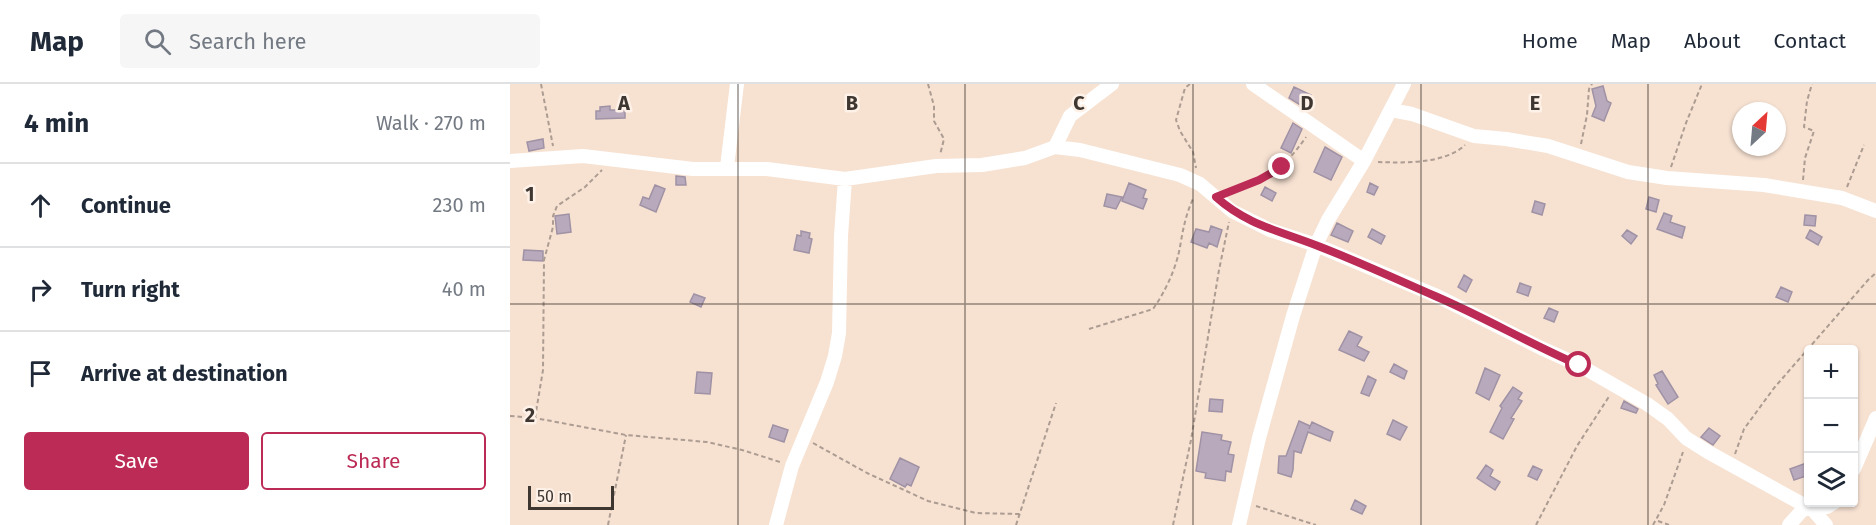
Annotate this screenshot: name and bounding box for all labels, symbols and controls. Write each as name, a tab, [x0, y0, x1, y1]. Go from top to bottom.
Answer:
search box	[120, 14, 540, 68]
text: Map	[30, 25, 84, 58]
icon: search	[141, 25, 174, 58]
text: Search here	[189, 28, 307, 55]
text: Home	[1522, 28, 1578, 54]
text: Map	[1611, 28, 1651, 54]
text: About	[1684, 28, 1741, 54]
text: Contact	[1774, 28, 1846, 54]
text: A	[617, 91, 631, 115]
text: B	[846, 91, 858, 115]
text: C	[1073, 91, 1085, 115]
text: D	[1300, 91, 1314, 115]
text: E	[1530, 91, 1540, 115]
north arrow	[1732, 102, 1786, 156]
text: 4 min	[24, 108, 89, 139]
text: Walk · 270 m	[376, 111, 486, 135]
route end	[1268, 153, 1294, 179]
text: 1	[525, 182, 535, 206]
icon: ahead	[24, 189, 57, 222]
text: Continue	[81, 192, 171, 219]
text: 230 m	[433, 193, 486, 217]
icon: right	[24, 273, 57, 306]
text: Turn right	[81, 276, 180, 303]
text: 40 m	[442, 277, 486, 301]
map controls	[1804, 345, 1858, 507]
button: +	[1804, 345, 1858, 399]
route start	[1565, 351, 1591, 377]
icon: arrive	[24, 357, 57, 390]
text: Arrive at destination	[81, 360, 288, 387]
button: −	[1804, 399, 1858, 453]
text: 2	[525, 403, 535, 427]
button: Save	[24, 432, 249, 490]
button: Share	[261, 432, 486, 490]
button: layers	[1804, 453, 1858, 507]
scale bar	[528, 483, 614, 510]
text: 50 m	[537, 487, 572, 506]

